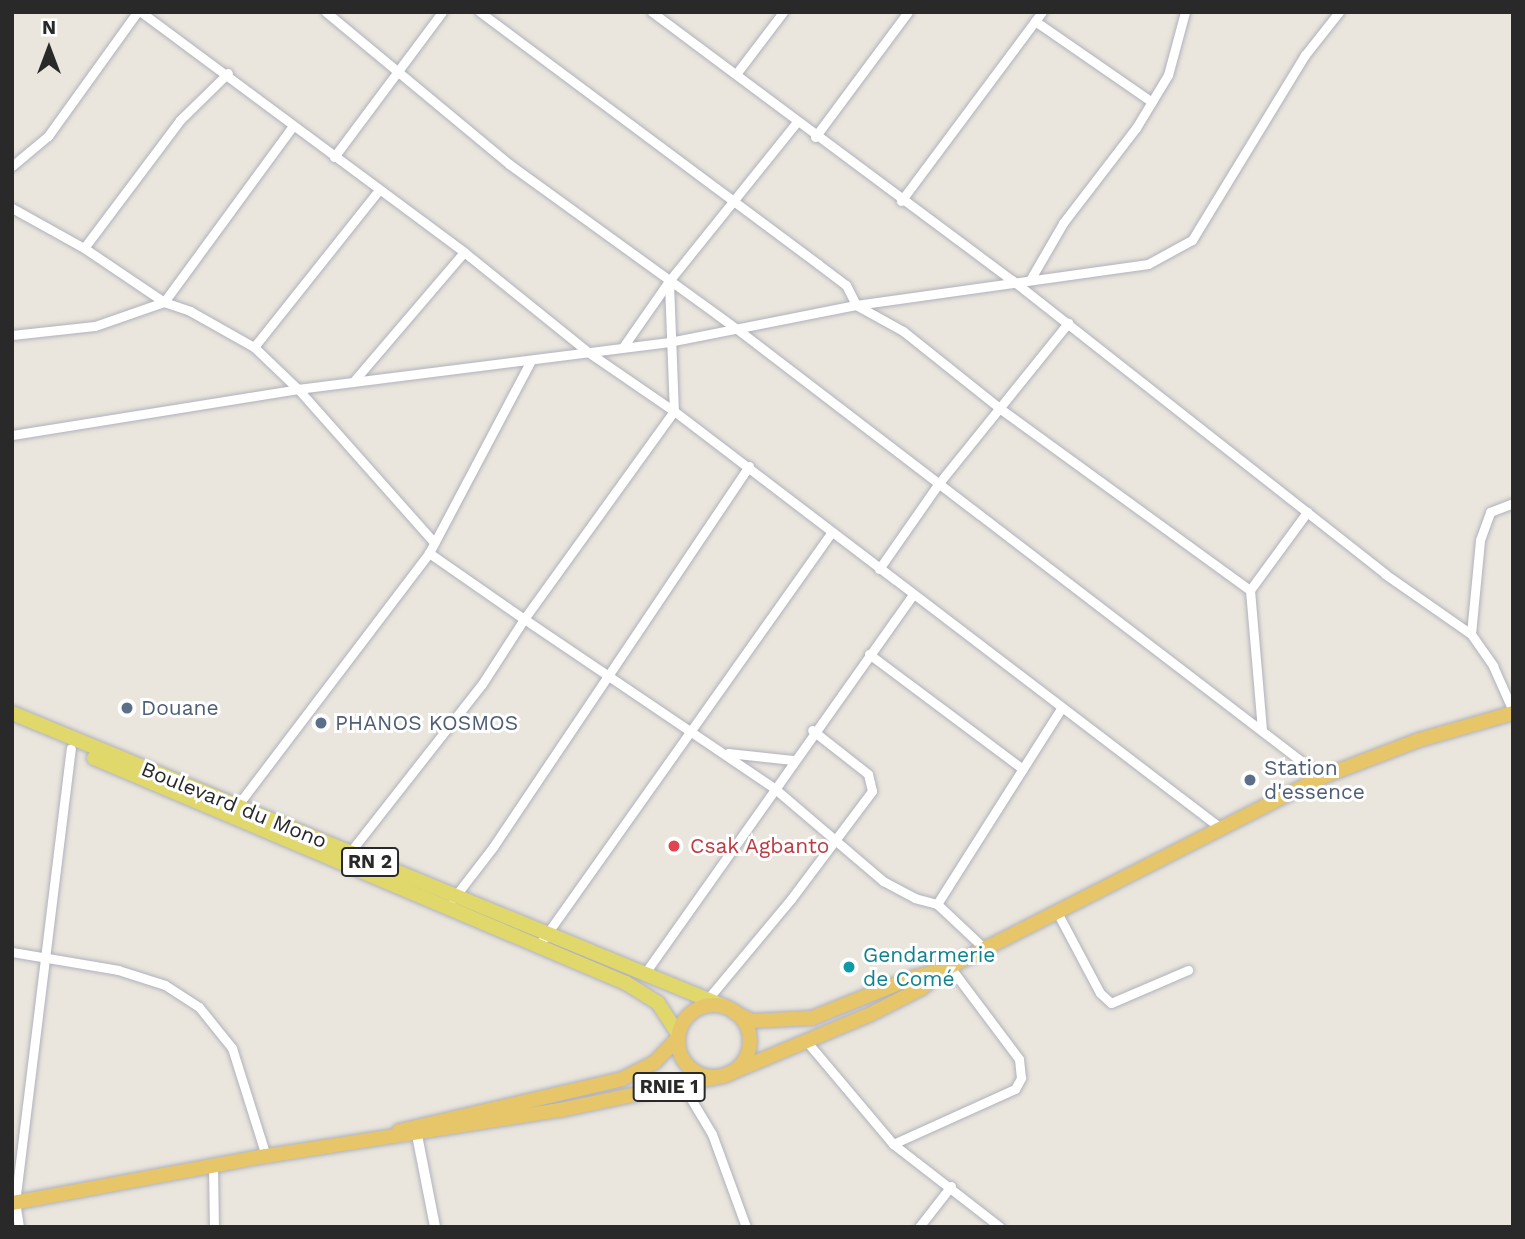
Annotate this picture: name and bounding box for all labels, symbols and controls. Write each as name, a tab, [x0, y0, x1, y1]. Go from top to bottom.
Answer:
north arrow	[14, 14, 84, 84]
text: N	[42, 16, 56, 39]
place label: Douane	[141, 695, 219, 721]
marker: Douane	[119, 700, 135, 716]
place label: PHANOS KOSMOS	[335, 710, 518, 736]
marker: PHANOS KOSMOS	[313, 715, 329, 731]
place label: Station d'essence	[1264, 755, 1365, 805]
street label: Boulevard du Mono	[138, 756, 330, 854]
marker: Station d'essence	[1242, 772, 1258, 788]
place label: Csak Agbanto	[690, 833, 831, 859]
marker: Csak Agbanto	[664, 836, 684, 856]
road number: RN 2	[340, 846, 400, 877]
place label: Gendarmerie de Comé	[863, 942, 995, 992]
marker: Gendarmerie de Comé	[841, 959, 857, 975]
road number: RNIE 1	[632, 1072, 706, 1102]

